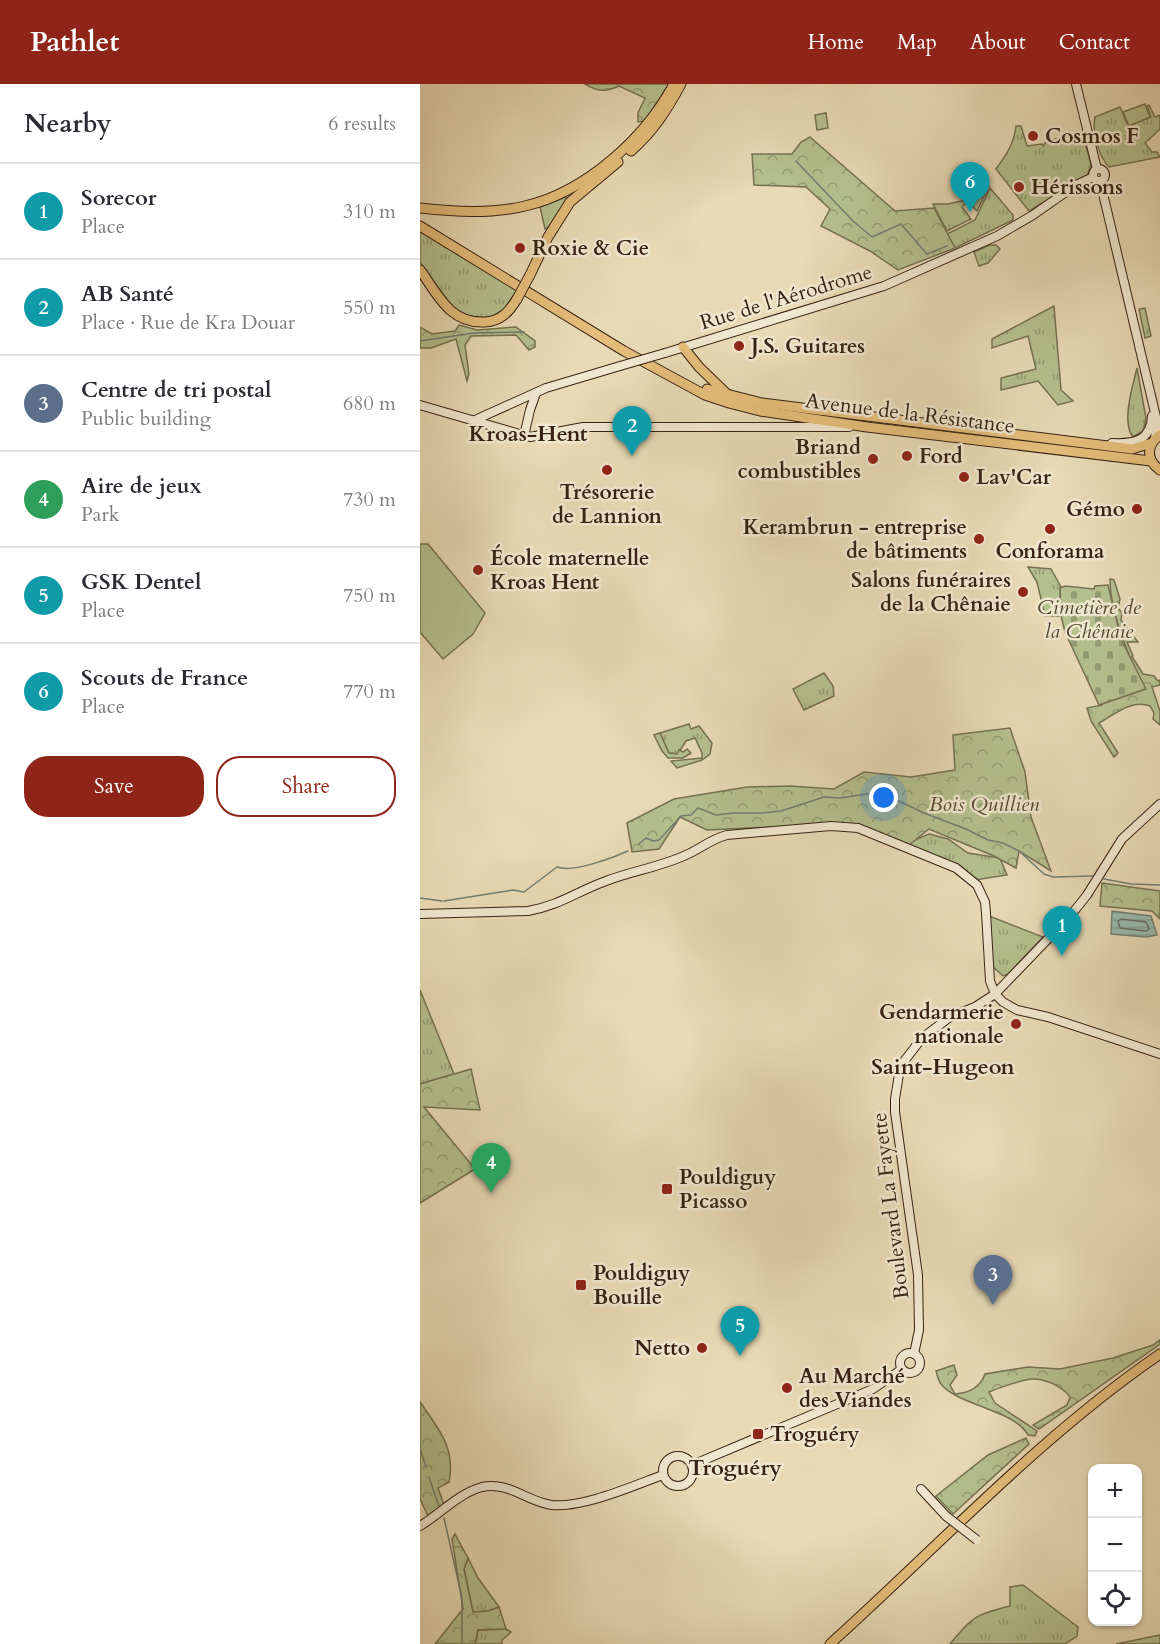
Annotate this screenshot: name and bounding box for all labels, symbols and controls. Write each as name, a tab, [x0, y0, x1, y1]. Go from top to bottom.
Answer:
text: Pathlet	[30, 23, 119, 61]
text: Home	[808, 28, 864, 57]
text: Map	[897, 28, 937, 57]
text: About	[970, 28, 1026, 57]
text: Contact	[1059, 28, 1130, 57]
text: Nearby	[24, 106, 112, 141]
text: 6 results	[328, 110, 396, 137]
place label: Cosmos F	[1045, 122, 1139, 151]
marker: Cosmos F	[1026, 129, 1040, 143]
pin: 6	[950, 162, 990, 212]
place label: Hérissons	[1031, 173, 1123, 202]
marker: Hérissons	[1012, 180, 1026, 194]
text: Sorecor	[81, 183, 157, 213]
text: 1	[38, 198, 49, 225]
text: 310 m	[343, 198, 396, 225]
text: Place	[81, 213, 125, 240]
place label: Roxie & Cie	[532, 234, 649, 263]
marker: Roxie & Cie	[513, 241, 527, 255]
street label: Rue de l'Aérodrome	[696, 257, 876, 337]
text: AB Santé	[81, 279, 174, 309]
text: 2	[38, 294, 49, 321]
text: 550 m	[343, 294, 396, 321]
text: Place · Rue de Kra Douar	[81, 309, 295, 336]
place label: J.S. Guitares	[748, 332, 865, 361]
marker: J.S. Guitares	[732, 339, 746, 353]
text: Centre de tri postal	[81, 375, 271, 405]
street label: Avenue de la Résistance	[803, 386, 1016, 441]
text: 3	[38, 390, 49, 417]
text: 680 m	[343, 390, 396, 417]
text: Public building	[81, 405, 211, 432]
pin: 2	[612, 406, 652, 456]
district label: Kroas-Hent	[468, 419, 588, 449]
place label: Briand combustibles	[738, 433, 861, 486]
place label: Ford	[919, 442, 963, 471]
marker: Ford	[900, 449, 914, 463]
marker: Briand combustibles	[866, 452, 880, 466]
marker: Trésorerie de Lannion	[600, 463, 614, 477]
place label: Lav'Car	[976, 463, 1052, 492]
marker: Lav'Car	[957, 470, 971, 484]
text: Aire de jeux	[81, 471, 202, 501]
place label: Trésorerie de Lannion	[552, 478, 663, 531]
text: 4	[38, 486, 49, 513]
text: 730 m	[343, 486, 396, 513]
place label: Gémo	[1066, 495, 1125, 524]
text: Park	[81, 501, 119, 528]
marker: Gémo	[1130, 502, 1144, 516]
place label: Kerambrun - entreprise de bâtiments	[743, 513, 967, 566]
marker: Conforama	[1043, 522, 1057, 536]
marker: Kerambrun - entreprise de bâtiments	[972, 532, 986, 546]
place label: Conforama	[996, 537, 1105, 566]
place label: École maternelle Kroas Hent	[490, 544, 650, 597]
marker: École maternelle Kroas Hent	[471, 563, 485, 577]
place label: Salons funéraires de la Chênaie	[851, 566, 1011, 619]
text: GSK Dentel	[81, 567, 201, 597]
text: 5	[38, 582, 49, 609]
text: 750 m	[343, 582, 396, 609]
marker: Salons funéraires de la Chênaie	[1016, 585, 1030, 599]
park label: Cimetière de la Chênaie	[1037, 593, 1142, 646]
text: Place	[81, 597, 125, 624]
text: Scouts de France	[81, 663, 248, 693]
text: 6	[38, 678, 49, 705]
text: 770 m	[343, 678, 396, 705]
text: Place	[81, 693, 125, 720]
button: Save	[24, 756, 204, 817]
button: Share	[216, 756, 396, 817]
your location	[869, 783, 898, 812]
park label: Bois Quillien	[929, 790, 1040, 819]
pin: 1	[1042, 906, 1082, 956]
place label: Gendarmerie nationale	[879, 998, 1004, 1051]
marker: Gendarmerie nationale	[1009, 1017, 1023, 1031]
district label: Saint-Hugeon	[871, 1052, 1015, 1082]
street label: Boulevard La Fayette	[865, 1111, 916, 1301]
pin: 4	[472, 1144, 510, 1193]
place label: Pouldiguy Picasso	[679, 1163, 776, 1216]
marker: Pouldiguy Picasso	[660, 1182, 674, 1196]
pin: 3	[974, 1256, 1012, 1305]
place label: Pouldiguy Bouille	[593, 1259, 690, 1312]
marker: Pouldiguy Bouille	[574, 1278, 588, 1292]
pin: 5	[720, 1306, 760, 1356]
place label: Netto	[634, 1334, 690, 1363]
marker: Netto	[695, 1341, 709, 1355]
place label: Au Marché des Viandes	[799, 1362, 912, 1415]
marker: Au Marché des Viandes	[780, 1381, 794, 1395]
place label: Troguéry	[770, 1420, 859, 1449]
marker: Troguéry	[751, 1427, 765, 1441]
district label: Troguéry	[688, 1453, 782, 1483]
map controls	[1088, 1464, 1142, 1626]
button: +	[1088, 1464, 1142, 1518]
button: −	[1088, 1518, 1142, 1572]
button: locate	[1088, 1572, 1142, 1626]

